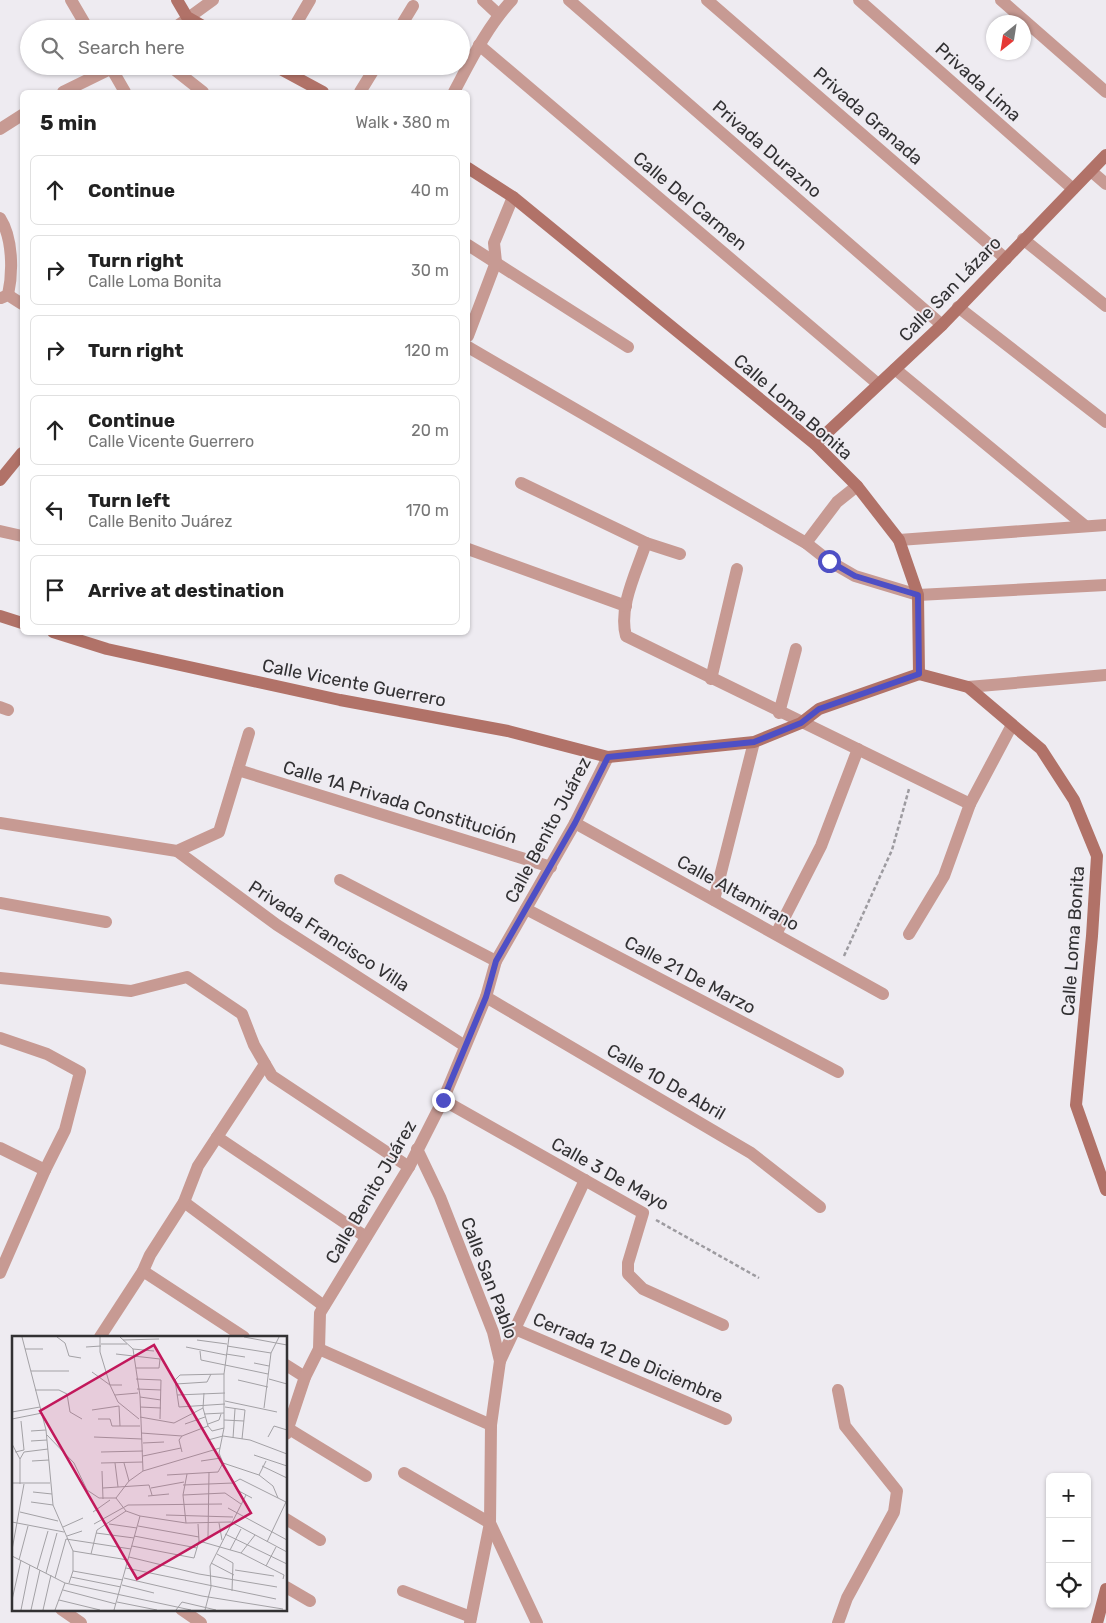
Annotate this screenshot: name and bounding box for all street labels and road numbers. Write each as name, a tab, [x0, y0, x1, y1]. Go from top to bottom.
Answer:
street label: Privada Lima	[931, 38, 1025, 126]
street label: Privada Granada	[809, 63, 927, 169]
street label: Privada Durazno	[708, 96, 826, 202]
street label: Calle Del Carmen	[628, 147, 752, 255]
street label: Calle San Lázaro	[894, 232, 1006, 346]
street label: Calle Loma Bonita	[729, 349, 857, 465]
street label: Calle Vicente Guerrero	[260, 654, 448, 712]
street label: Calle Benito Juárez	[500, 753, 596, 907]
street label: Calle 1A Privada Constitución	[280, 756, 520, 848]
street label: Calle Altamirano	[673, 850, 803, 936]
street label: Calle Loma Bonita	[1057, 865, 1089, 1017]
street label: Privada Francisco Villa	[244, 876, 414, 996]
street label: Calle 21 De Marzo	[621, 931, 759, 1019]
street label: Calle 10 De Abril	[603, 1039, 729, 1125]
street label: Calle Benito Juárez	[321, 1116, 421, 1268]
street label: Calle 3 De Mayo	[547, 1133, 673, 1215]
street label: Calle San Pablo	[456, 1214, 522, 1342]
street label: Cerrada 12 De Diciembre	[529, 1308, 727, 1408]

